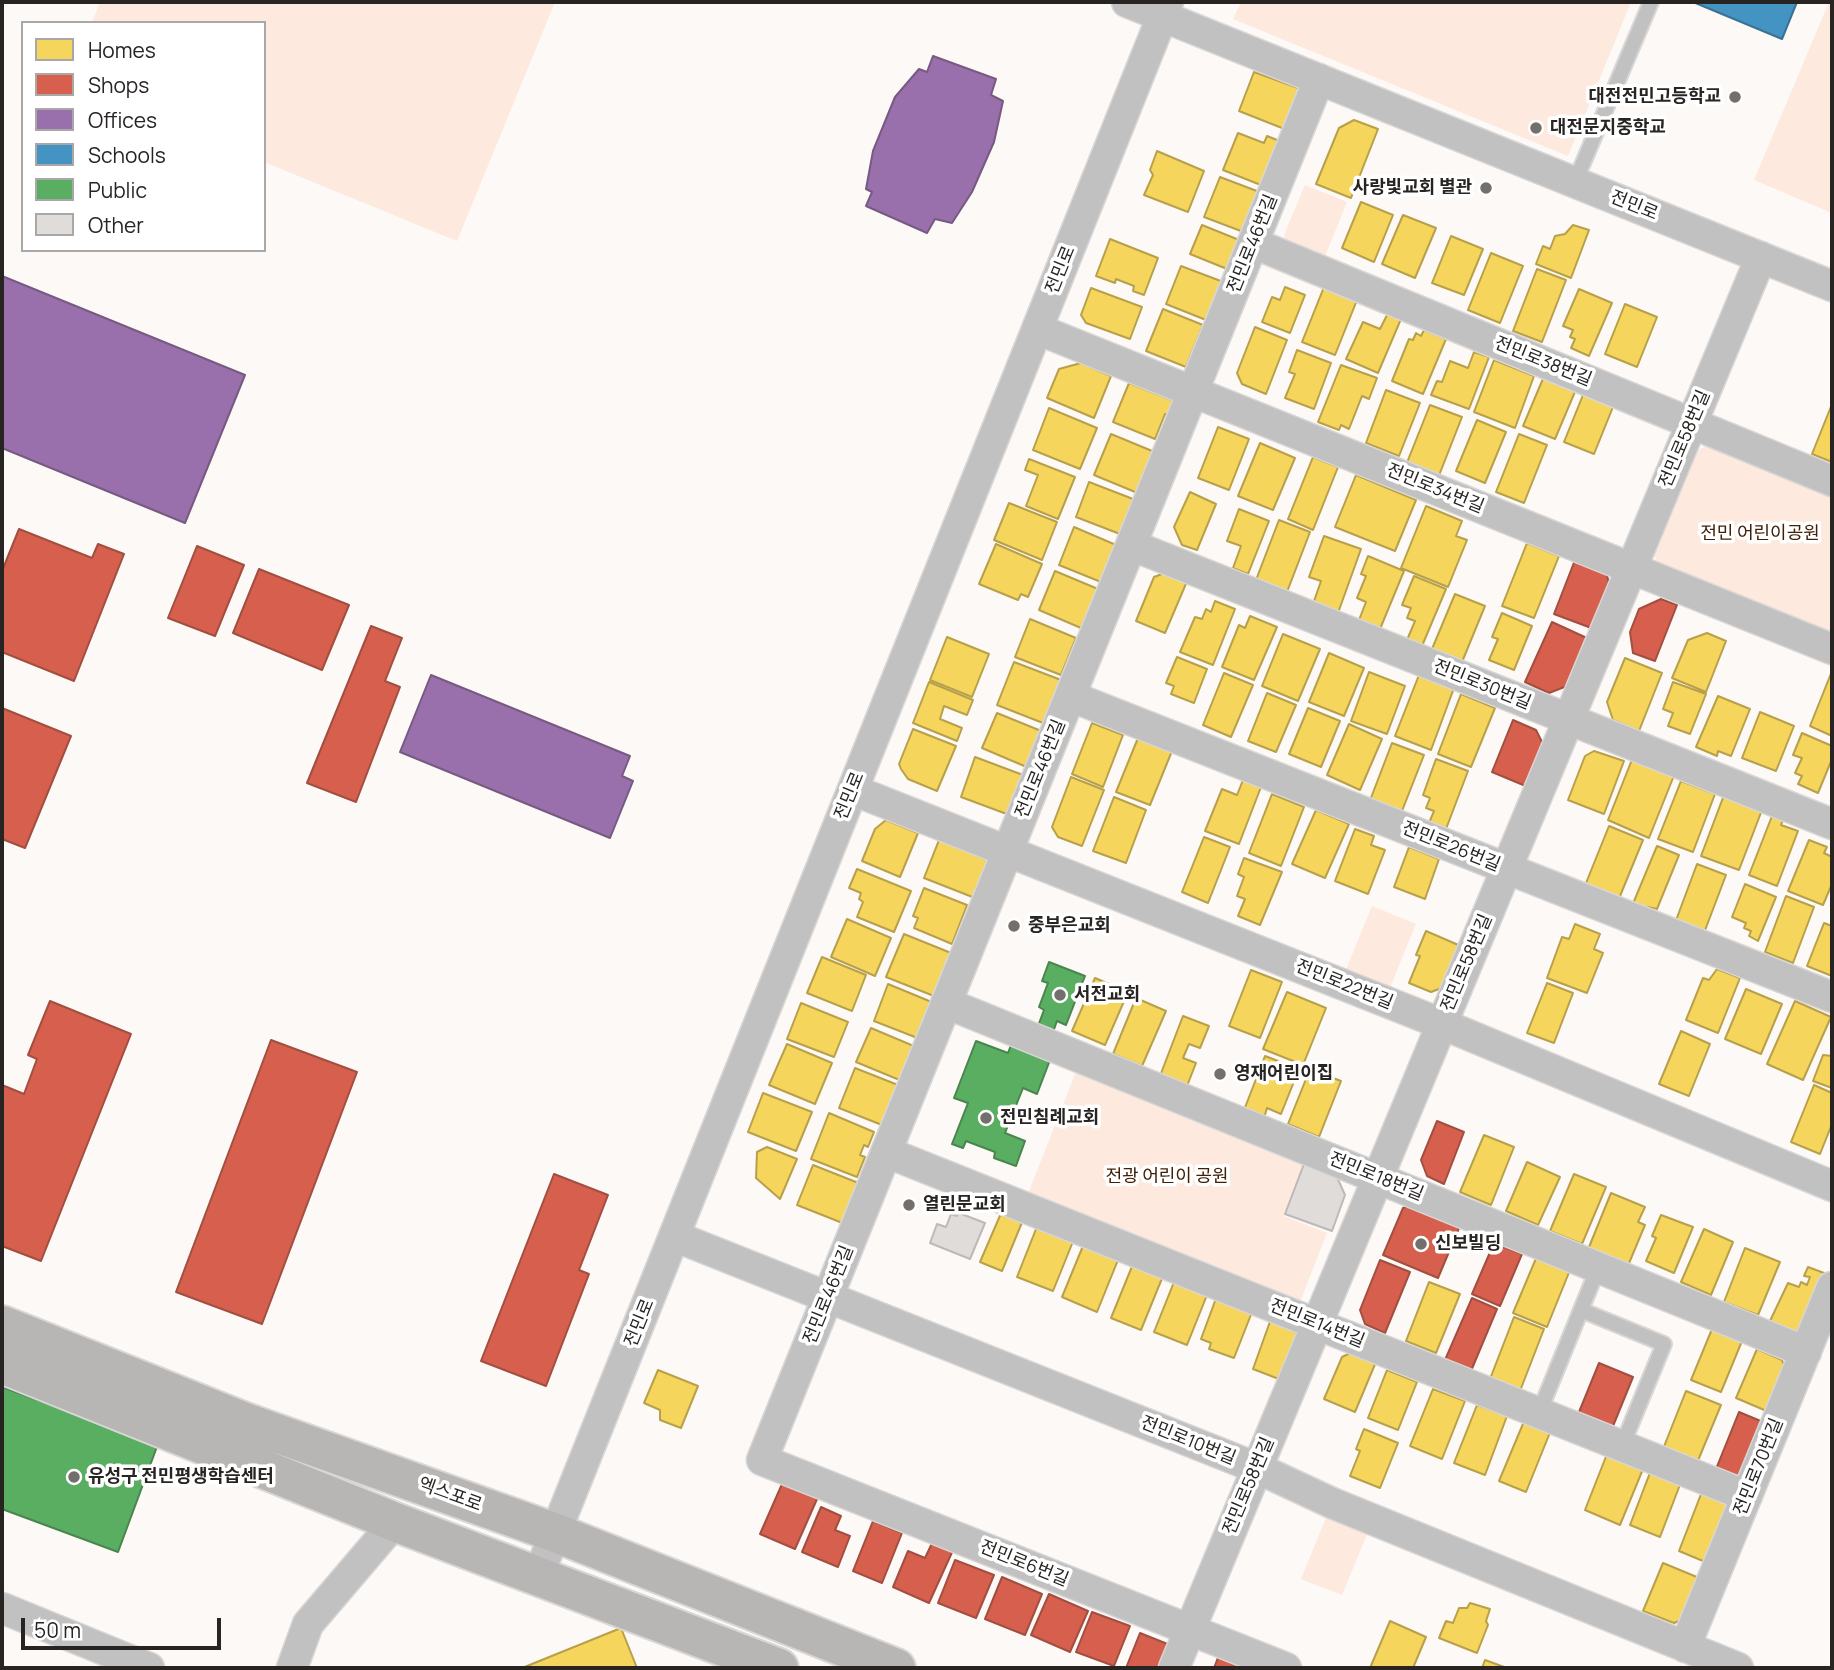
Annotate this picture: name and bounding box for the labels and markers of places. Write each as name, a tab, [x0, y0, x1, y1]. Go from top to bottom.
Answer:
place label: 대전전민고등학교	[1589, 86, 1721, 108]
marker: 대전전민고등학교	[1727, 89, 1743, 105]
place label: 대전문지중학교	[1550, 117, 1666, 139]
marker: 대전문지중학교	[1528, 120, 1544, 136]
place label: 사랑빛교회 별관	[1352, 177, 1472, 199]
marker: 사랑빛교회 별관	[1478, 180, 1494, 196]
place label: 중부은교회	[1028, 915, 1111, 937]
marker: 중부은교회	[1006, 918, 1022, 934]
place label: 서전교회	[1074, 984, 1140, 1006]
marker: 서전교회	[1052, 987, 1068, 1003]
place label: 영재어린이집	[1234, 1063, 1333, 1085]
marker: 영재어린이집	[1212, 1066, 1228, 1082]
place label: 전민침례교회	[1000, 1107, 1099, 1129]
marker: 전민침례교회	[978, 1110, 994, 1126]
place label: 열린문교회	[923, 1194, 1006, 1216]
marker: 열린문교회	[901, 1197, 917, 1213]
place label: 신보빌딩	[1435, 1233, 1501, 1255]
marker: 신보빌딩	[1413, 1236, 1429, 1252]
place label: 유성구 전민평생학습센터	[88, 1466, 274, 1488]
marker: 유성구 전민평생학습센터	[66, 1469, 82, 1485]

